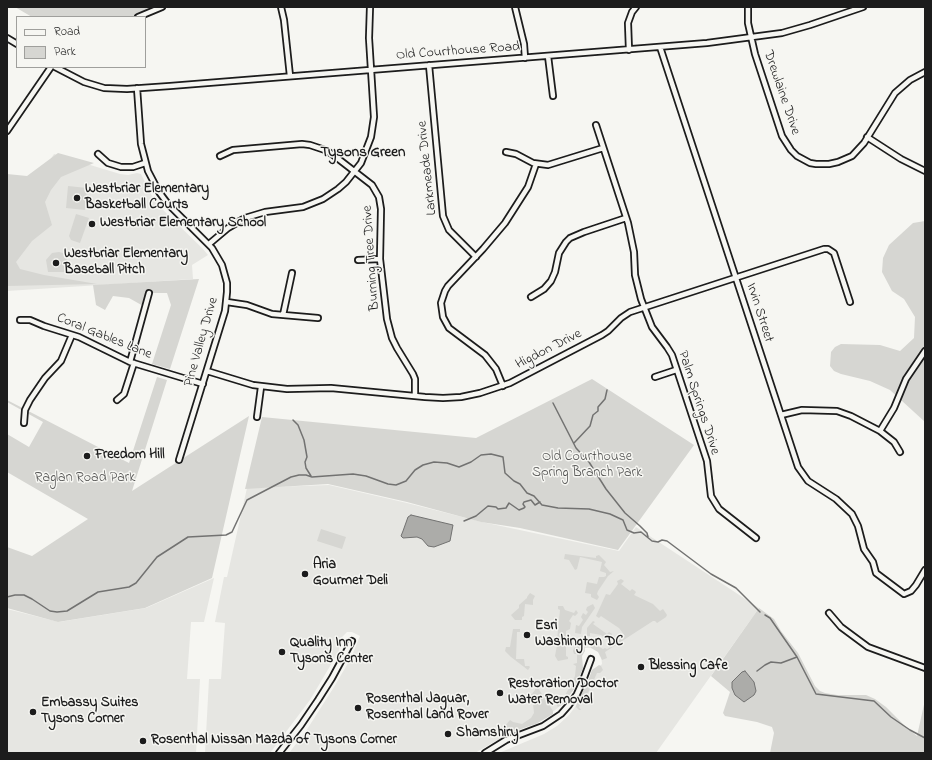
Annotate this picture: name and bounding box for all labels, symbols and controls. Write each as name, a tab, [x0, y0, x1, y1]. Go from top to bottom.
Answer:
legend	[16, 16, 146, 68]
text: Road	[54, 23, 80, 41]
street label: Old Courthouse Road	[395, 39, 521, 65]
text: Park	[54, 43, 76, 61]
street label: Drewlaine Drive	[759, 49, 803, 137]
street label: Larkmeade Drive	[415, 120, 441, 216]
district label: Tysons Green	[321, 145, 405, 163]
place label: Westbriar Elementary Basketball Courts	[85, 182, 209, 214]
marker: Westbriar Elementary Basketball Courts	[72, 193, 82, 203]
street label: Burning Tree Drive	[360, 205, 384, 311]
place label: Westbriar Elementary School	[100, 216, 266, 232]
marker: Westbriar Elementary School	[87, 219, 97, 229]
place label: Westbriar Elementary Baseball Pitch	[64, 247, 188, 280]
marker: Westbriar Elementary Baseball Pitch	[51, 258, 61, 268]
street label: Irvin Street	[742, 281, 776, 345]
street label: Pine Valley Drive	[181, 295, 223, 389]
street label: Coral Gables Lane	[54, 310, 154, 364]
street label: Higdon Drive	[513, 326, 585, 374]
street label: Palm Springs Drive	[673, 349, 723, 457]
place label: Freedom Hill	[95, 448, 165, 464]
park label: Old Courthouse Spring Branch Park	[532, 450, 642, 482]
marker: Freedom Hill	[82, 451, 92, 461]
park label: Raglan Road Park	[35, 471, 135, 487]
place label: Aria Gourmet Deli	[313, 558, 388, 590]
marker: Aria Gourmet Deli	[300, 569, 310, 579]
place label: Esri Washington DC	[535, 619, 623, 652]
marker: Esri Washington DC	[522, 630, 532, 640]
place label: Quality Inn Tysons Center	[290, 636, 373, 668]
marker: Quality Inn Tysons Center	[277, 647, 287, 657]
place label: Blessing Cafe	[649, 659, 728, 675]
marker: Blessing Cafe	[636, 662, 646, 672]
place label: Restoration Doctor Water Removal	[508, 677, 618, 710]
marker: Restoration Doctor Water Removal	[495, 688, 505, 698]
place label: Rosenthal Jaguar, Rosenthal Land Rover	[366, 692, 489, 724]
place label: Embassy Suites Tysons Corner	[41, 696, 138, 728]
marker: Rosenthal Jaguar, Rosenthal Land Rover	[353, 703, 363, 713]
marker: Embassy Suites Tysons Corner	[28, 707, 38, 717]
place label: Shamshiry	[456, 726, 518, 742]
marker: Shamshiry	[443, 729, 453, 739]
place label: Rosenthal Nissan Mazda of Tysons Corner	[151, 733, 397, 749]
marker: Rosenthal Nissan Mazda of Tysons Corner	[138, 736, 148, 746]

